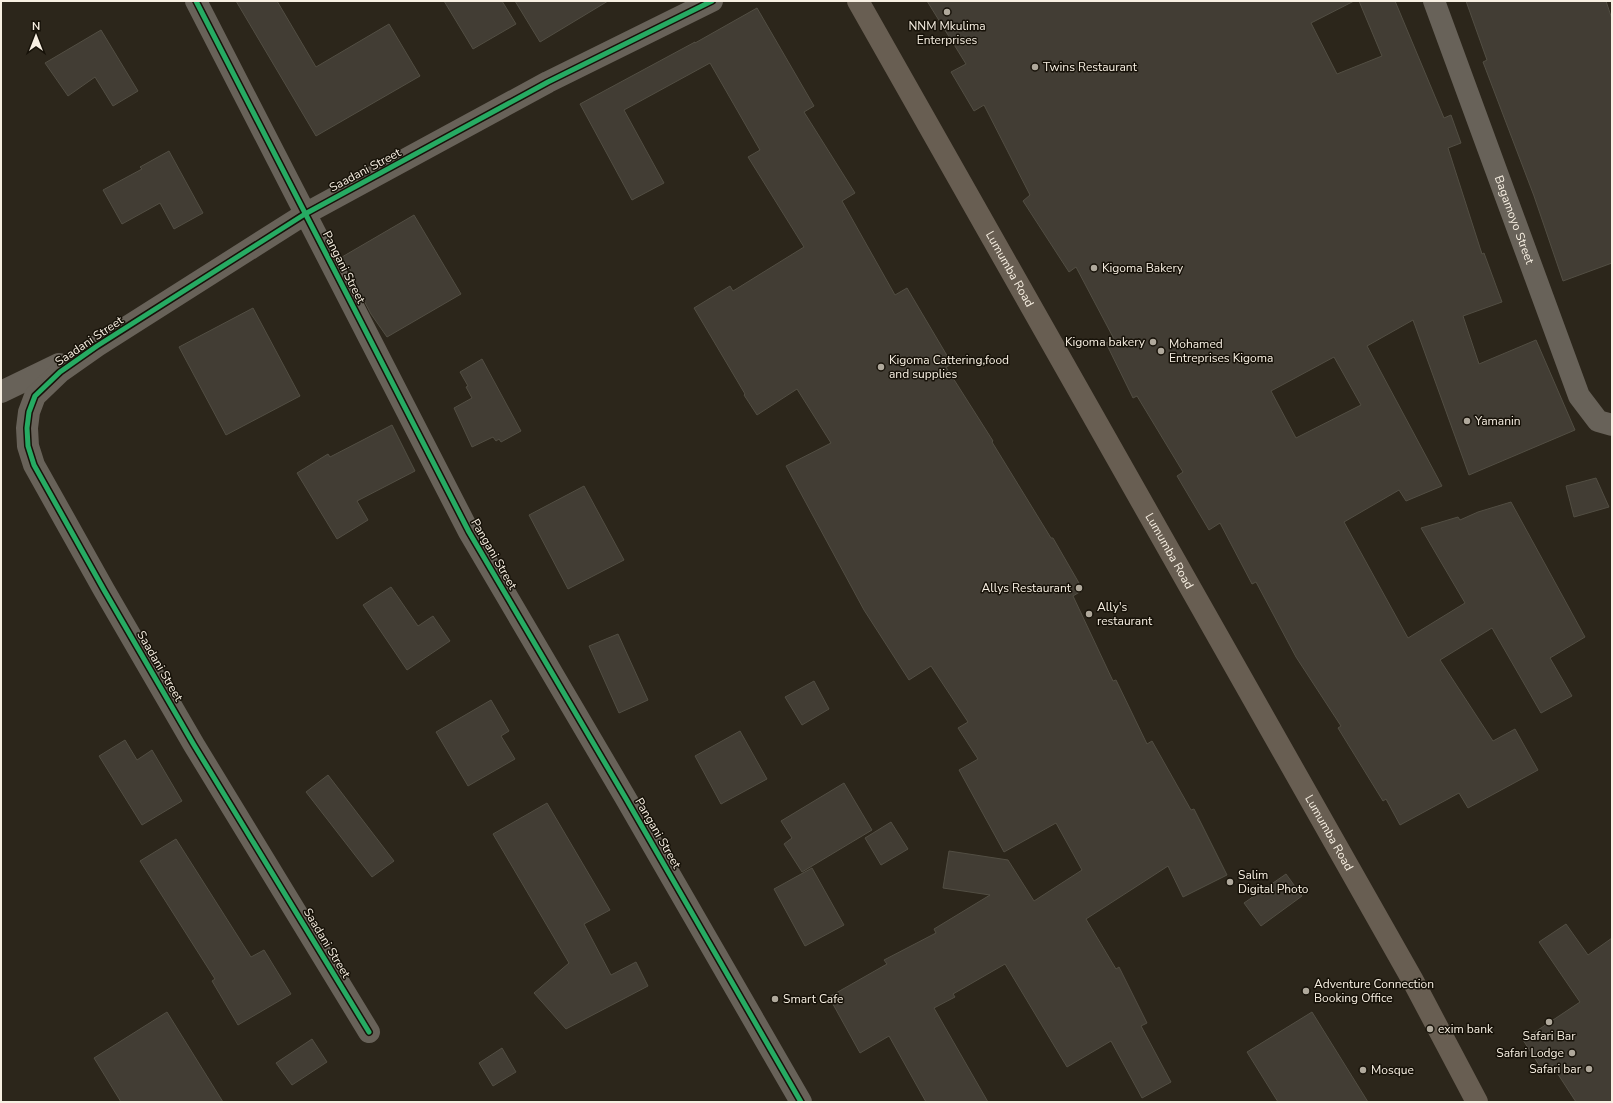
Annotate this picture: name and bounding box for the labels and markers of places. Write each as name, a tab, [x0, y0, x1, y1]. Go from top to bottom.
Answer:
marker: NNM Mkulima Enterprises	[942, 7, 952, 17]
place label: NNM Mkulima Enterprises	[908, 18, 986, 48]
place label: Twins Restaurant	[1043, 59, 1138, 75]
marker: Twins Restaurant	[1030, 62, 1040, 72]
place label: Kigoma Bakery	[1102, 260, 1184, 276]
marker: Kigoma Bakery	[1089, 263, 1099, 273]
place label: Kigoma bakery	[1065, 334, 1146, 350]
place label: Mohamed Entreprises Kigoma	[1169, 336, 1273, 366]
marker: Kigoma bakery	[1148, 337, 1158, 347]
marker: Mohamed Entreprises Kigoma	[1156, 346, 1166, 356]
place label: Kigoma Cattering,food and supplies	[889, 352, 1009, 382]
marker: Kigoma Cattering,food and supplies	[876, 362, 886, 372]
place label: Yamanin	[1474, 413, 1521, 429]
marker: Yamanin	[1462, 416, 1472, 426]
place label: Allys Restaurant	[981, 580, 1072, 596]
marker: Allys Restaurant	[1074, 583, 1084, 593]
place label: Ally's restaurant	[1097, 599, 1153, 629]
marker: Ally's restaurant	[1084, 609, 1094, 619]
place label: Salim Digital Photo	[1238, 867, 1309, 897]
marker: Salim Digital Photo	[1225, 877, 1235, 887]
place label: Adventure Connection Booking Office	[1314, 976, 1434, 1006]
marker: Adventure Connection Booking Office	[1301, 986, 1311, 996]
place label: Smart Cafe	[783, 991, 843, 1007]
marker: Smart Cafe	[770, 994, 780, 1004]
marker: Safari Bar	[1544, 1017, 1554, 1027]
place label: exim bank	[1438, 1021, 1494, 1037]
marker: exim bank	[1425, 1024, 1435, 1034]
place label: Safari Bar	[1523, 1028, 1576, 1044]
place label: Safari Lodge	[1496, 1045, 1564, 1061]
marker: Safari Lodge	[1567, 1048, 1577, 1058]
place label: Safari bar	[1529, 1061, 1582, 1077]
place label: Mosque	[1371, 1062, 1414, 1078]
marker: Safari bar	[1584, 1064, 1594, 1074]
marker: Mosque	[1358, 1065, 1368, 1075]

